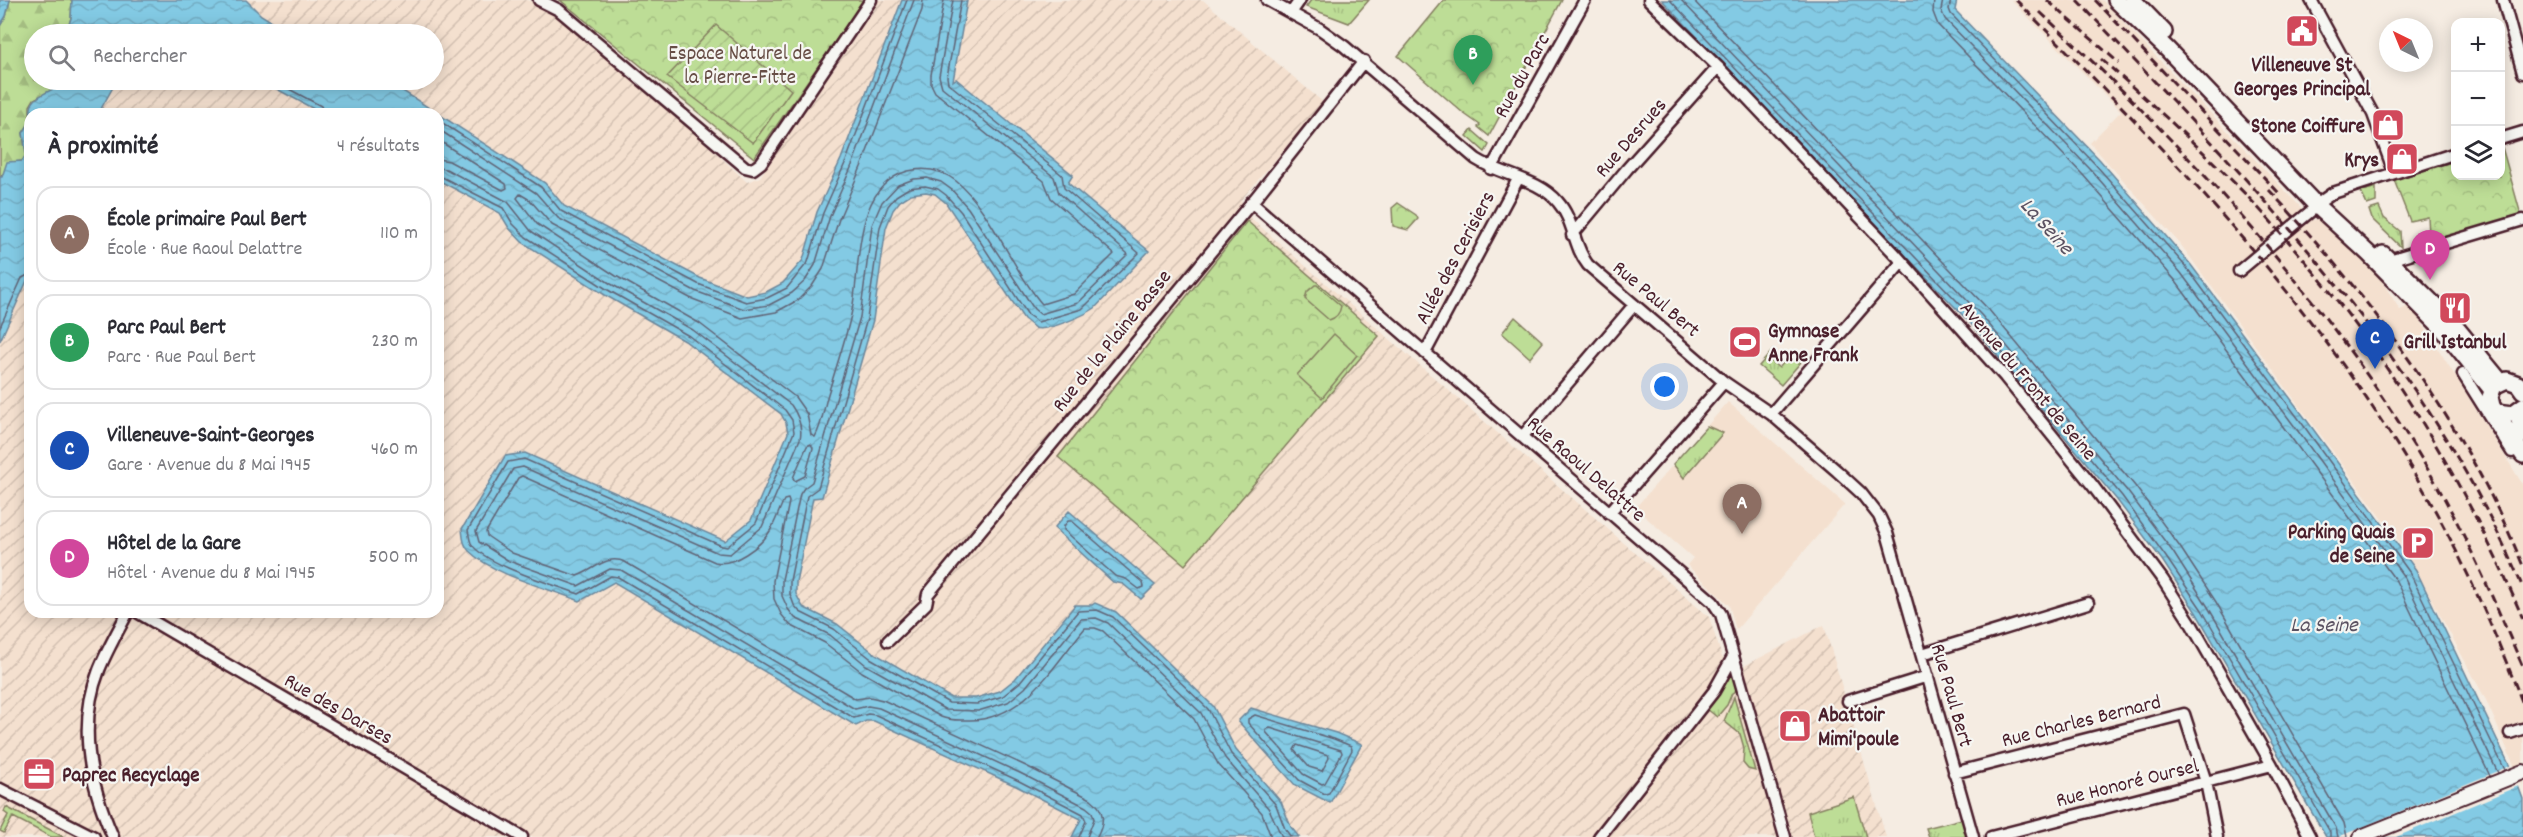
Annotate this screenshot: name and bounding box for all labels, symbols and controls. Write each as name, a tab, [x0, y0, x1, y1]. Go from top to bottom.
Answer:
public building icon: Villeneuve St Georges Principal	[2284, 13, 2320, 49]
north arrow	[2379, 18, 2433, 72]
map controls	[2451, 18, 2505, 180]
button: +	[2451, 18, 2505, 72]
search box	[24, 24, 444, 90]
street label: Rue du Parc	[1488, 29, 1559, 124]
pin: B	[1454, 36, 1492, 85]
park label: Espace Naturel de la Pierre-Fitte	[668, 40, 812, 94]
icon: search	[45, 41, 78, 74]
text: Rechercher	[93, 42, 187, 73]
place label: Villeneuve St Georges Principal	[2234, 52, 2371, 106]
button: −	[2451, 72, 2505, 126]
street label: Rue Desrues	[1589, 92, 1675, 185]
shop icon: Stone Coiffure	[2370, 107, 2406, 143]
place label: Stone Coiffure	[2251, 113, 2365, 143]
button: layers	[2451, 126, 2505, 180]
text: À proximité	[48, 129, 158, 166]
text: 4 résultats	[337, 133, 420, 161]
shop icon: Krys	[2384, 141, 2420, 177]
place label: Krys	[2344, 147, 2379, 177]
street label: Allée des Cerisiers	[1409, 186, 1504, 330]
water label: La Seine	[2011, 192, 2080, 264]
text: École primaire Paul Bert	[107, 205, 307, 236]
text: A	[64, 220, 75, 248]
text: 110 m	[380, 220, 418, 248]
pin: D	[2410, 230, 2450, 280]
text: École · Rue Raoul Delattre	[107, 236, 302, 264]
street label: Rue Paul Bert	[1605, 255, 1706, 346]
street label: Rue de la Plaine Basse	[1046, 264, 1180, 420]
restaurant icon: Grill Istanbul	[2437, 290, 2473, 326]
street label: Avenue du Front de Seine	[1951, 296, 2102, 468]
text: Parc Paul Bert	[107, 313, 226, 344]
place label: Gymnase Anne Frank	[1768, 318, 1859, 372]
pin: C	[2356, 320, 2394, 369]
sports icon: Gymnase Anne Frank	[1727, 324, 1763, 360]
text: B	[65, 328, 74, 356]
text: 230 m	[371, 328, 418, 356]
place label: Grill Istanbul	[2404, 329, 2507, 359]
text: Parc · Rue Paul Bert	[107, 344, 256, 372]
your location	[1650, 372, 1679, 401]
street label: Rue Raoul Delattre	[1519, 410, 1651, 530]
text: Villeneuve-Saint-Georges	[107, 421, 315, 452]
text: C	[65, 436, 74, 464]
text: 460 m	[371, 436, 418, 464]
text: Gare · Avenue du 8 Mai 1945	[107, 452, 311, 480]
pin: A	[1722, 484, 1762, 534]
place label: Parking Quais de Seine	[2288, 519, 2395, 573]
parking icon: Parking Quais de Seine	[2400, 525, 2436, 561]
text: Hôtel de la Gare	[107, 529, 241, 560]
text: D	[64, 544, 75, 572]
text: 500 m	[369, 544, 418, 572]
text: Hôtel · Avenue du 8 Mai 1945	[107, 560, 316, 588]
water label: La Seine	[2290, 611, 2359, 642]
street label: Rue Paul Bert	[1921, 641, 1979, 751]
street label: Rue des Darses	[277, 667, 398, 754]
street label: Rue Charles Bernard	[1999, 689, 2164, 757]
place label: Abattoir Mimi'poule	[1818, 702, 1899, 756]
shop icon: Abattoir Mimi'poule	[1777, 708, 1813, 744]
street label: Rue Honoré Oursel	[2053, 753, 2202, 817]
office icon: Paprec Recyclage	[21, 756, 57, 792]
place label: Paprec Recyclage	[62, 762, 200, 792]

